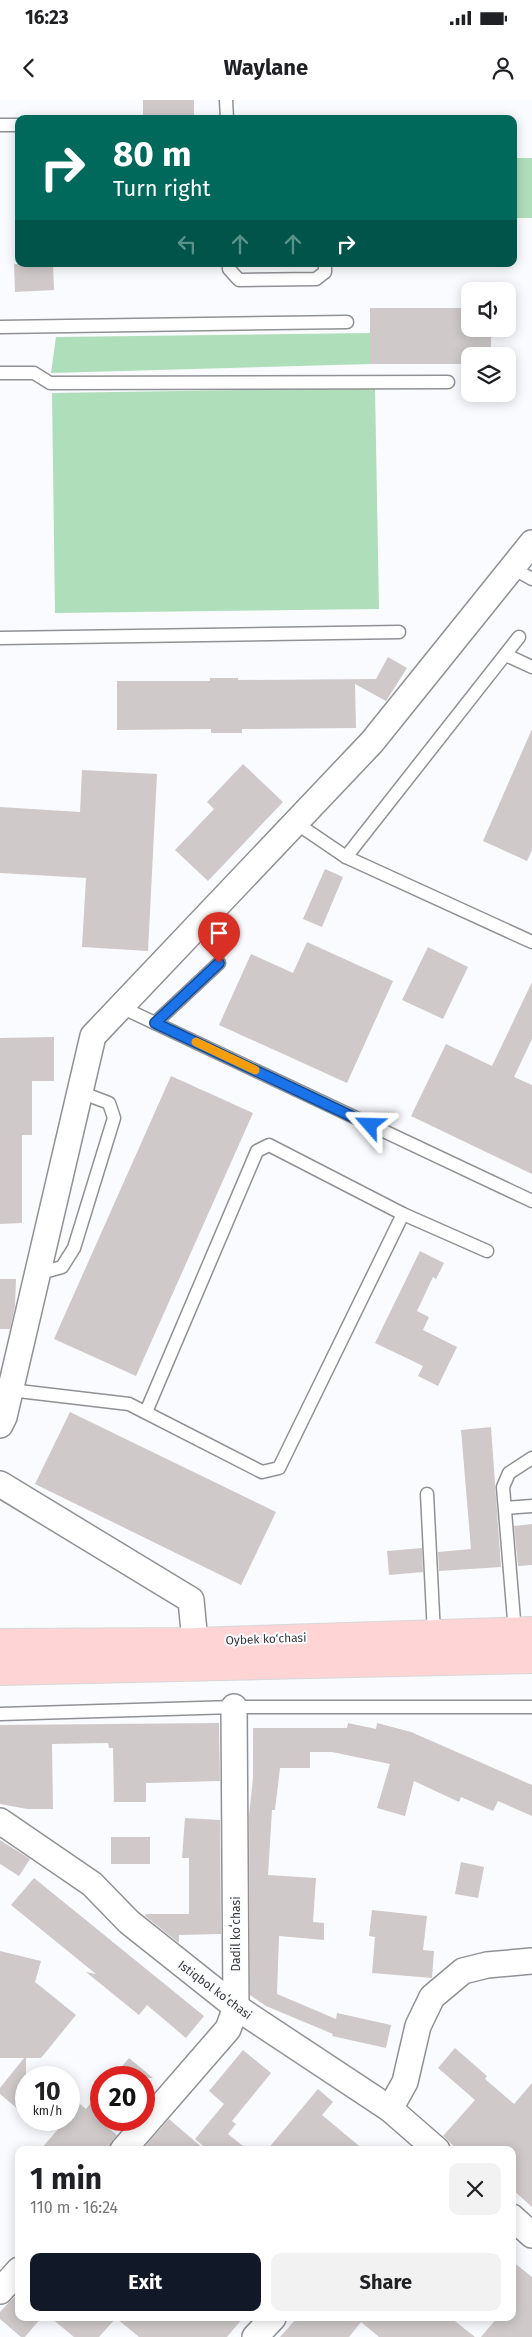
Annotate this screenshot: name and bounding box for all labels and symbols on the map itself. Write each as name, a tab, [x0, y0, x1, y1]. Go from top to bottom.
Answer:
pin	[198, 912, 240, 963]
position arrow	[343, 1098, 395, 1150]
street label: Oybek ko‘chasi	[225, 1631, 307, 1647]
street label: Dadil koʻchasi	[228, 1896, 243, 1972]
street label: Istiqbol koʻchasi	[175, 1957, 255, 2022]
speed limit sign: 20	[90, 2066, 155, 2131]

